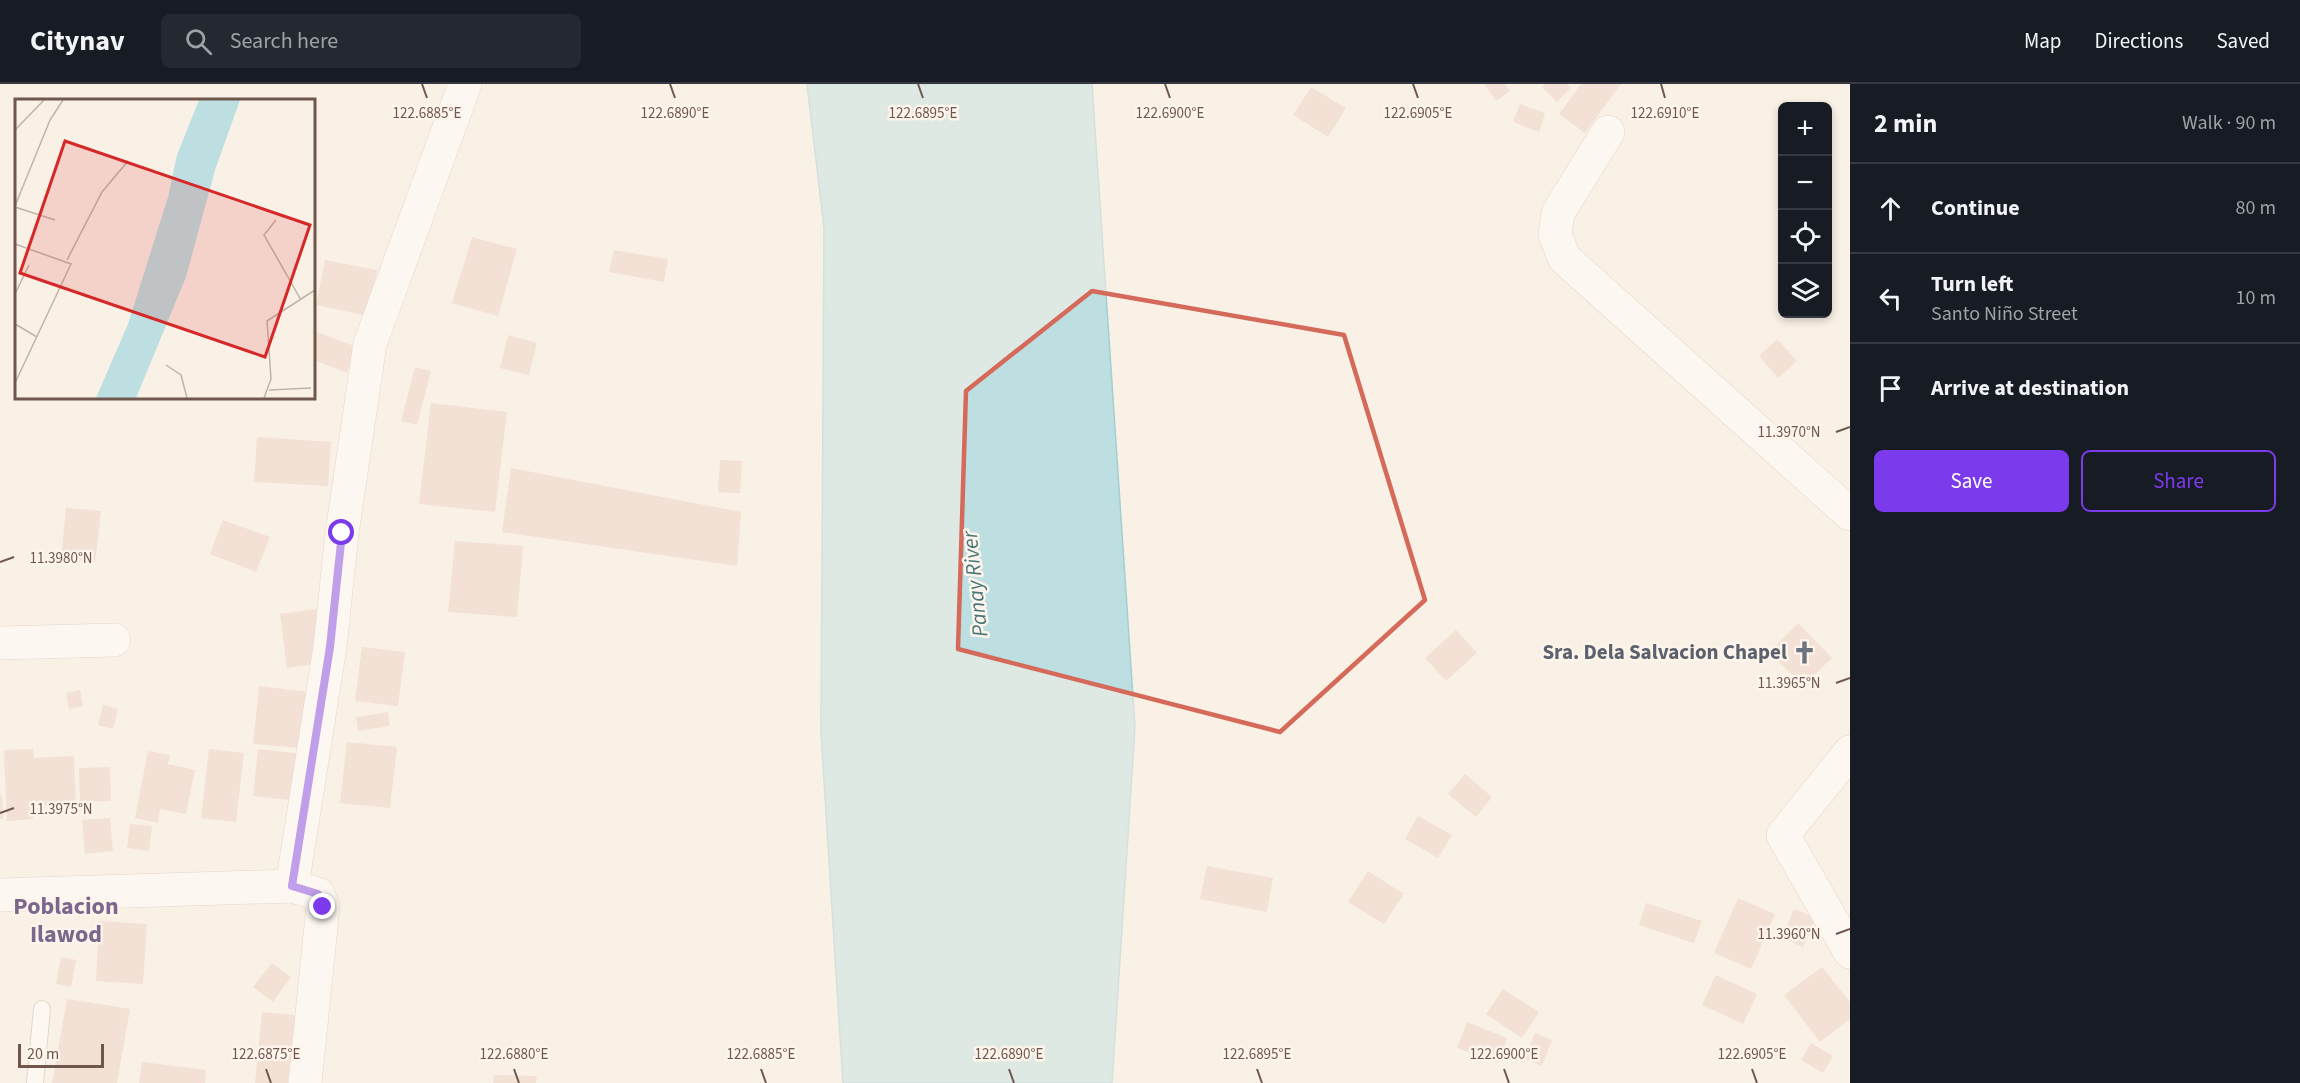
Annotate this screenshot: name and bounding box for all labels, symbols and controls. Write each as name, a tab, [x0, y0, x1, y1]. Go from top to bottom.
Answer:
search box	[161, 14, 581, 68]
text: Citynav	[30, 21, 125, 61]
icon: search	[182, 25, 215, 58]
text: Search here	[230, 25, 338, 57]
text: Map	[2024, 26, 2062, 56]
text: Directions	[2095, 26, 2183, 56]
text: Saved	[2216, 26, 2270, 56]
inset map	[15, 99, 315, 399]
map controls	[1778, 102, 1832, 318]
button: +	[1778, 102, 1832, 156]
text: 122.6885°E	[393, 103, 461, 124]
text: 122.6890°E	[641, 103, 709, 124]
text: 122.6895°E	[889, 103, 957, 124]
text: 122.6900°E	[1136, 103, 1204, 124]
text: 122.6905°E	[1384, 103, 1452, 124]
text: 122.6910°E	[1631, 103, 1699, 124]
text: 2 min	[1874, 105, 1937, 142]
text: Walk · 90 m	[2182, 109, 2276, 137]
button: −	[1778, 156, 1832, 210]
icon: ahead	[1874, 192, 1907, 225]
text: Continue	[1931, 192, 2020, 224]
text: 80 m	[2236, 194, 2276, 222]
button: locate	[1778, 210, 1832, 264]
button: layers	[1778, 264, 1832, 318]
text: Turn left	[1931, 268, 2013, 300]
icon: left	[1874, 282, 1907, 315]
text: 10 m	[2236, 284, 2276, 312]
text: Santo Niño Street	[1931, 300, 2078, 328]
icon: arrive	[1874, 372, 1907, 405]
text: Arrive at destination	[1931, 372, 2129, 404]
text: 11.3970°N	[1757, 422, 1821, 443]
button: Save	[1874, 450, 2069, 512]
button: Share	[2081, 450, 2276, 512]
route start	[328, 519, 354, 545]
water label: Panay River	[953, 528, 996, 639]
text: 11.3980°N	[29, 548, 93, 569]
place label: Sra. Dela Salvacion Chapel	[1542, 637, 1787, 667]
church icon: Sra. Dela Salvacion Chapel	[1792, 639, 1818, 665]
text: 11.3965°N	[1757, 673, 1821, 694]
text: 11.3975°N	[29, 799, 93, 820]
district label: Poblacion Ilawod	[13, 889, 119, 952]
route end	[309, 893, 335, 919]
text: 11.3960°N	[1757, 924, 1821, 945]
scale bar	[18, 1041, 104, 1068]
text: 20 m	[27, 1043, 59, 1065]
text: 122.6875°E	[232, 1044, 300, 1065]
text: 122.6880°E	[480, 1044, 548, 1065]
text: 122.6885°E	[727, 1044, 795, 1065]
text: 122.6890°E	[975, 1044, 1043, 1065]
text: 122.6895°E	[1223, 1044, 1291, 1065]
text: 122.6900°E	[1470, 1044, 1538, 1065]
text: 122.6905°E	[1718, 1044, 1786, 1065]

